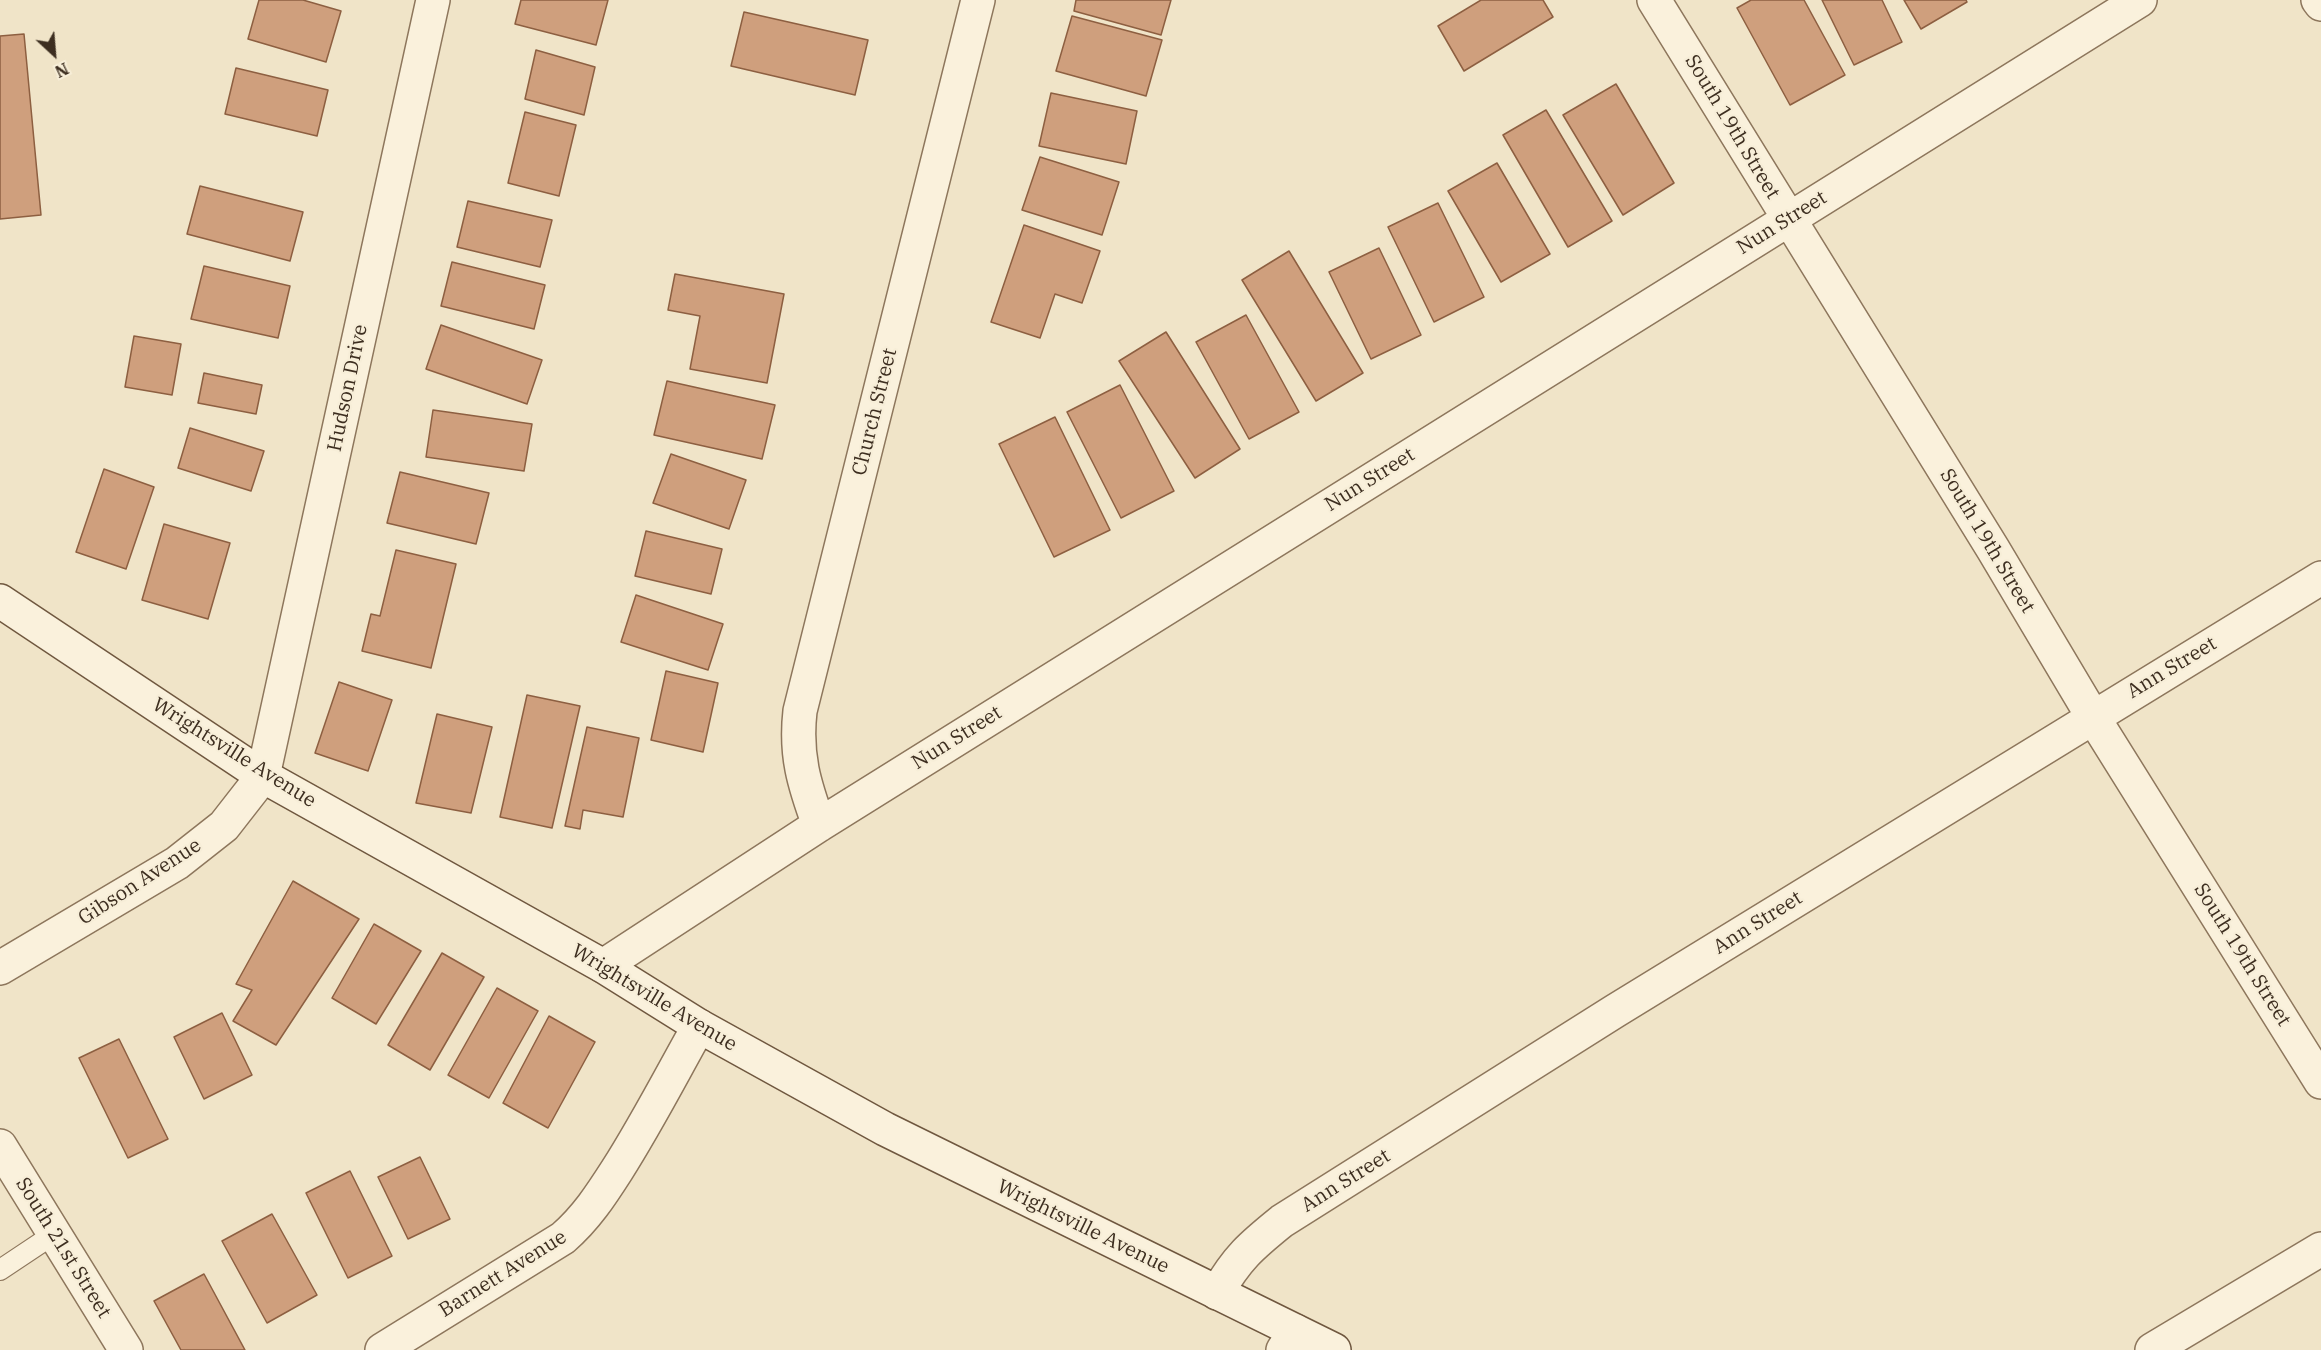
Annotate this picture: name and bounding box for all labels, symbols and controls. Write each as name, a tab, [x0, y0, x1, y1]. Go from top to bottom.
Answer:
north arrow	[24, 24, 84, 84]
street label: South 19th Street	[1679, 51, 1785, 203]
text: N	[52, 58, 72, 82]
street label: Nun Street	[1733, 186, 1831, 260]
street label: Hudson Drive	[323, 322, 373, 454]
street label: Church Street	[848, 346, 902, 478]
street label: Nun Street	[1321, 443, 1419, 517]
street label: South 19th Street	[1934, 465, 2040, 617]
street label: Ann Street	[2123, 632, 2221, 704]
street label: Wrightsville Avenue	[148, 693, 320, 813]
street label: Nun Street	[908, 701, 1006, 775]
street label: Gibson Avenue	[74, 833, 206, 931]
street label: South 19th Street	[2188, 879, 2296, 1031]
street label: Ann Street	[1709, 886, 1807, 960]
street label: Wrightsville Avenue	[567, 939, 741, 1057]
street label: Ann Street	[1297, 1144, 1395, 1218]
street label: South 21st Street	[10, 1173, 116, 1323]
street label: Wrightsville Avenue	[993, 1175, 1173, 1279]
street label: Barnett Avenue	[435, 1225, 571, 1323]

